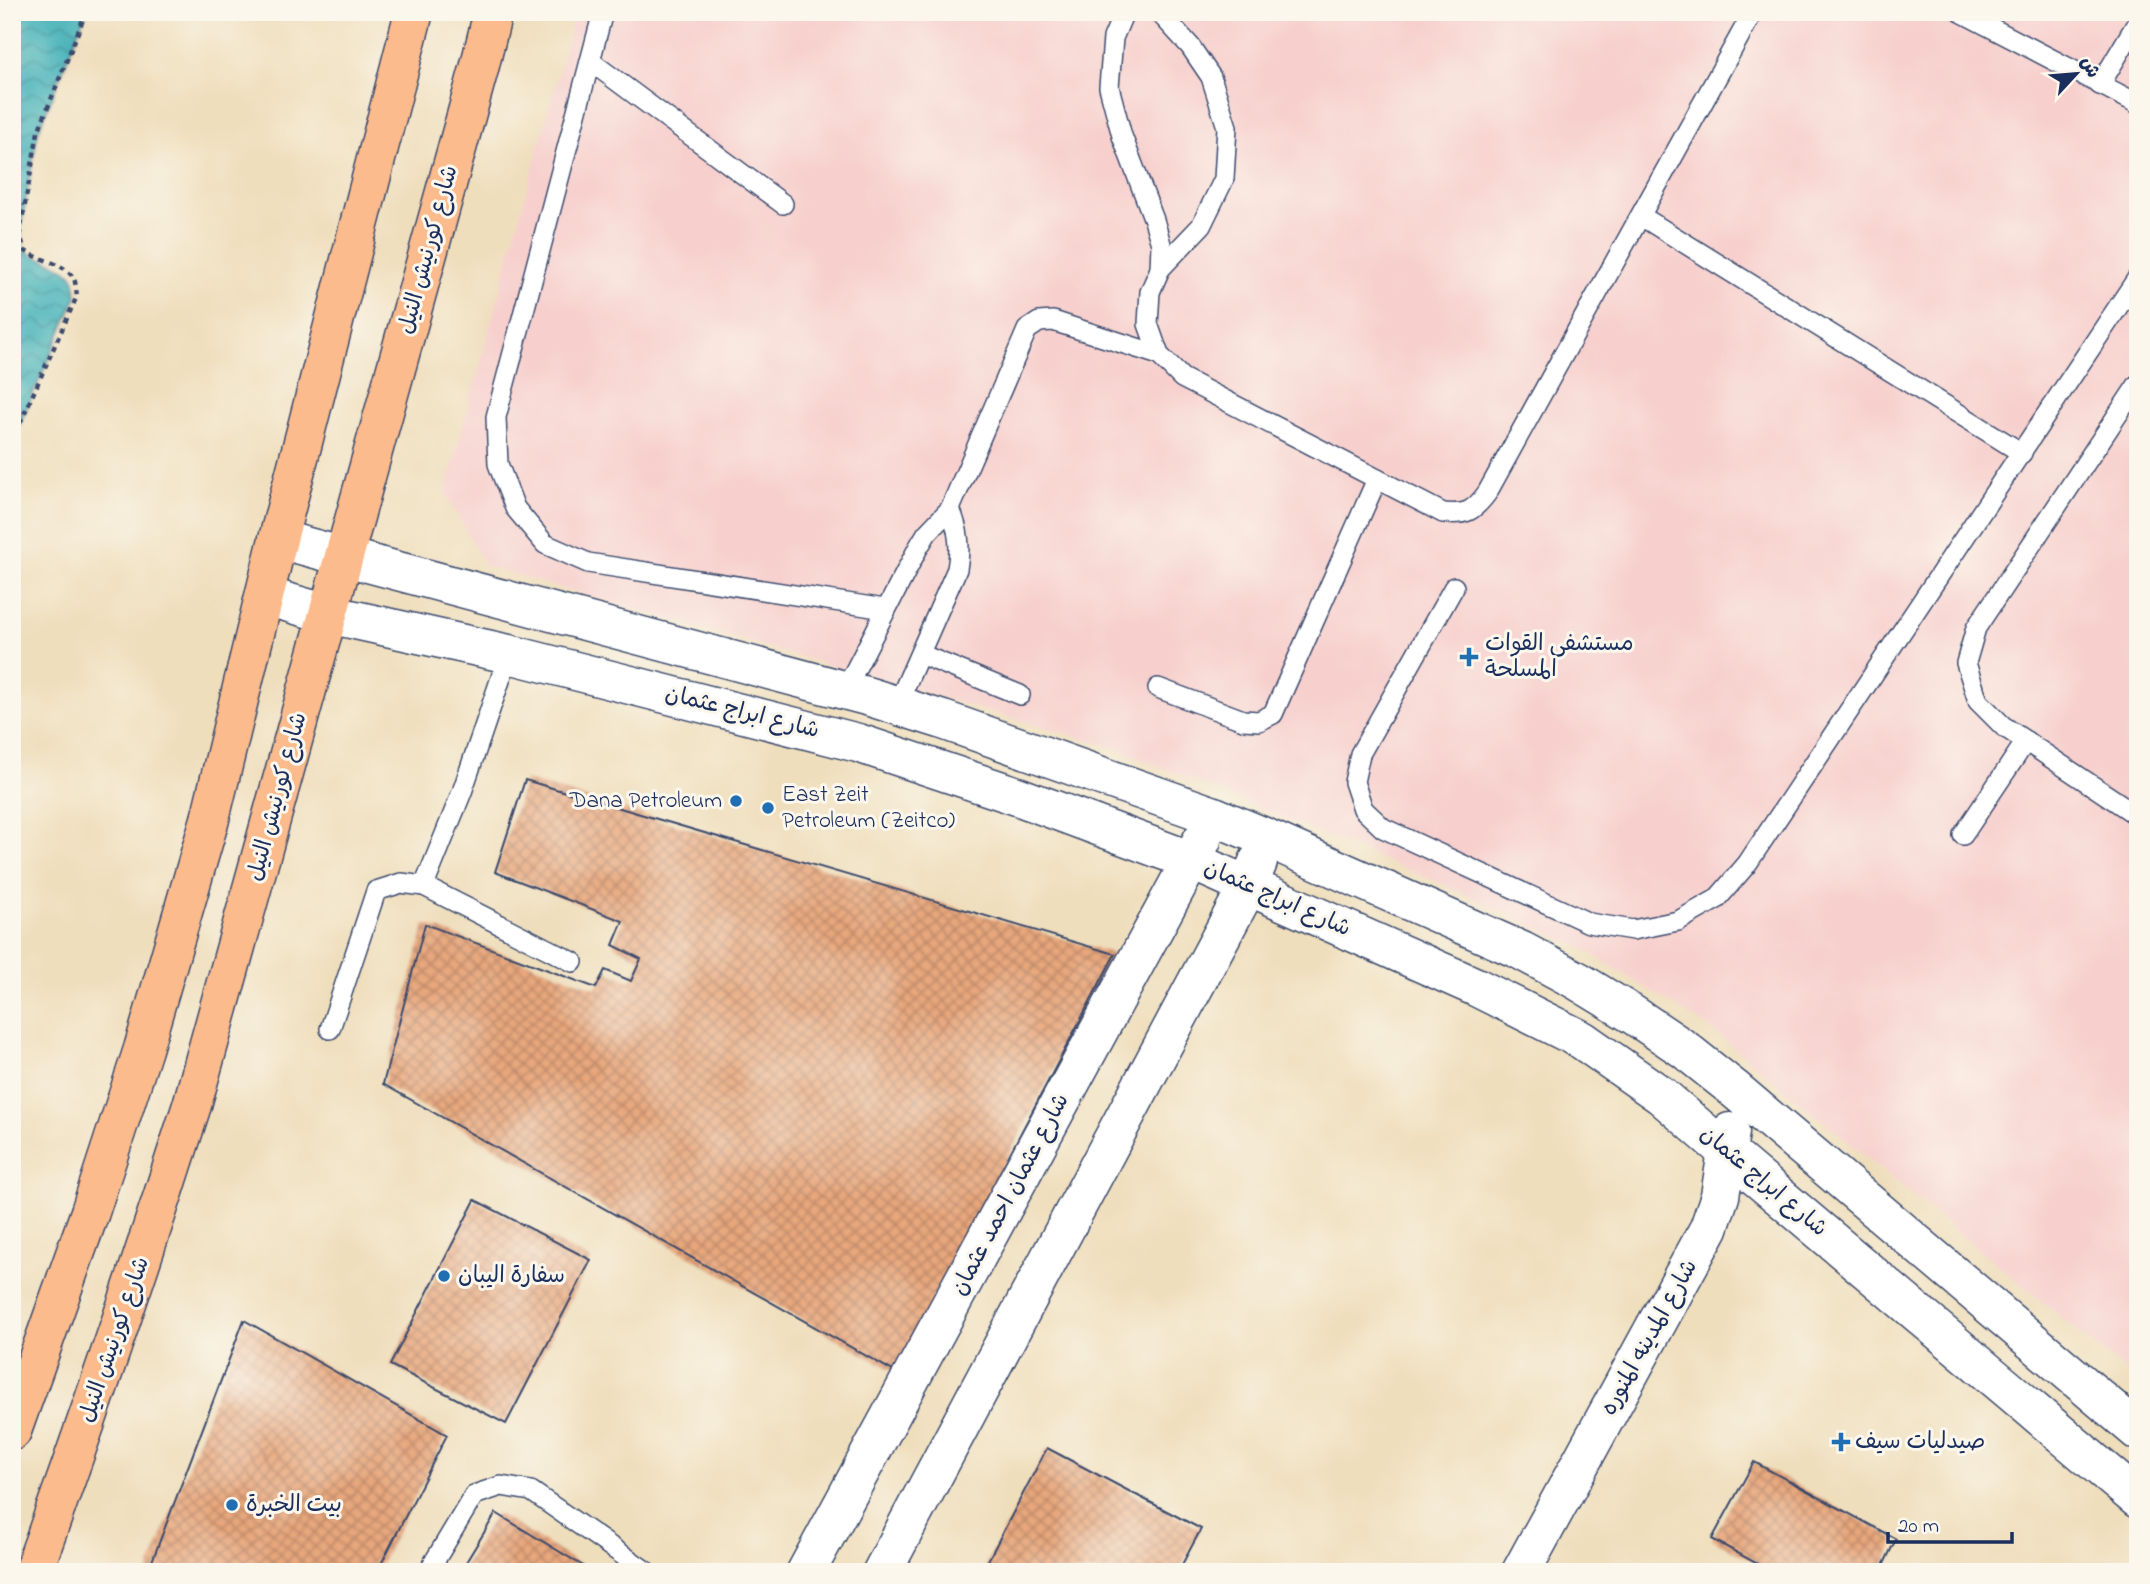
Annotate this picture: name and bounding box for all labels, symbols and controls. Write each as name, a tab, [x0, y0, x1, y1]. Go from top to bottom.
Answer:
north arrow	[2042, 38, 2112, 108]
text: ش	[2072, 52, 2106, 83]
street label: شارع كورنيش النيل	[391, 162, 467, 338]
place label: مستشفى القوات المسلحة	[1485, 628, 1634, 687]
marker: مستشفى القوات المسلحة	[1459, 647, 1479, 667]
street label: شارع ابراج عثمان	[661, 678, 823, 748]
street label: شارع كورنيش النيل	[240, 709, 316, 885]
place label: East Zeit Petroleum (Zeitco)	[782, 779, 955, 838]
place label: Dana Petroleum	[569, 785, 722, 818]
marker: Dana Petroleum	[728, 793, 744, 809]
marker: East Zeit Petroleum (Zeitco)	[760, 800, 776, 816]
street label: شارع ابراج عثمان	[1198, 852, 1356, 946]
street label: شارع عثمان احمد عثمان	[944, 1088, 1078, 1302]
street label: شارع ابراج عثمان	[1692, 1119, 1834, 1245]
street label: شارع كورنيش النيل	[71, 1253, 159, 1427]
street label: شارع المدينه المنوره	[1593, 1254, 1707, 1422]
place label: سفارة اليبان	[458, 1260, 565, 1293]
marker: سفارة اليبان	[436, 1268, 452, 1284]
place label: صيدليات سيف	[1855, 1426, 1985, 1459]
marker: صيدليات سيف	[1833, 1434, 1849, 1450]
place label: بيت الخبرة	[246, 1489, 342, 1522]
marker: بيت الخبرة	[224, 1497, 240, 1513]
scale bar	[1888, 1500, 2012, 1544]
text: 20 m	[1898, 1512, 1939, 1542]

